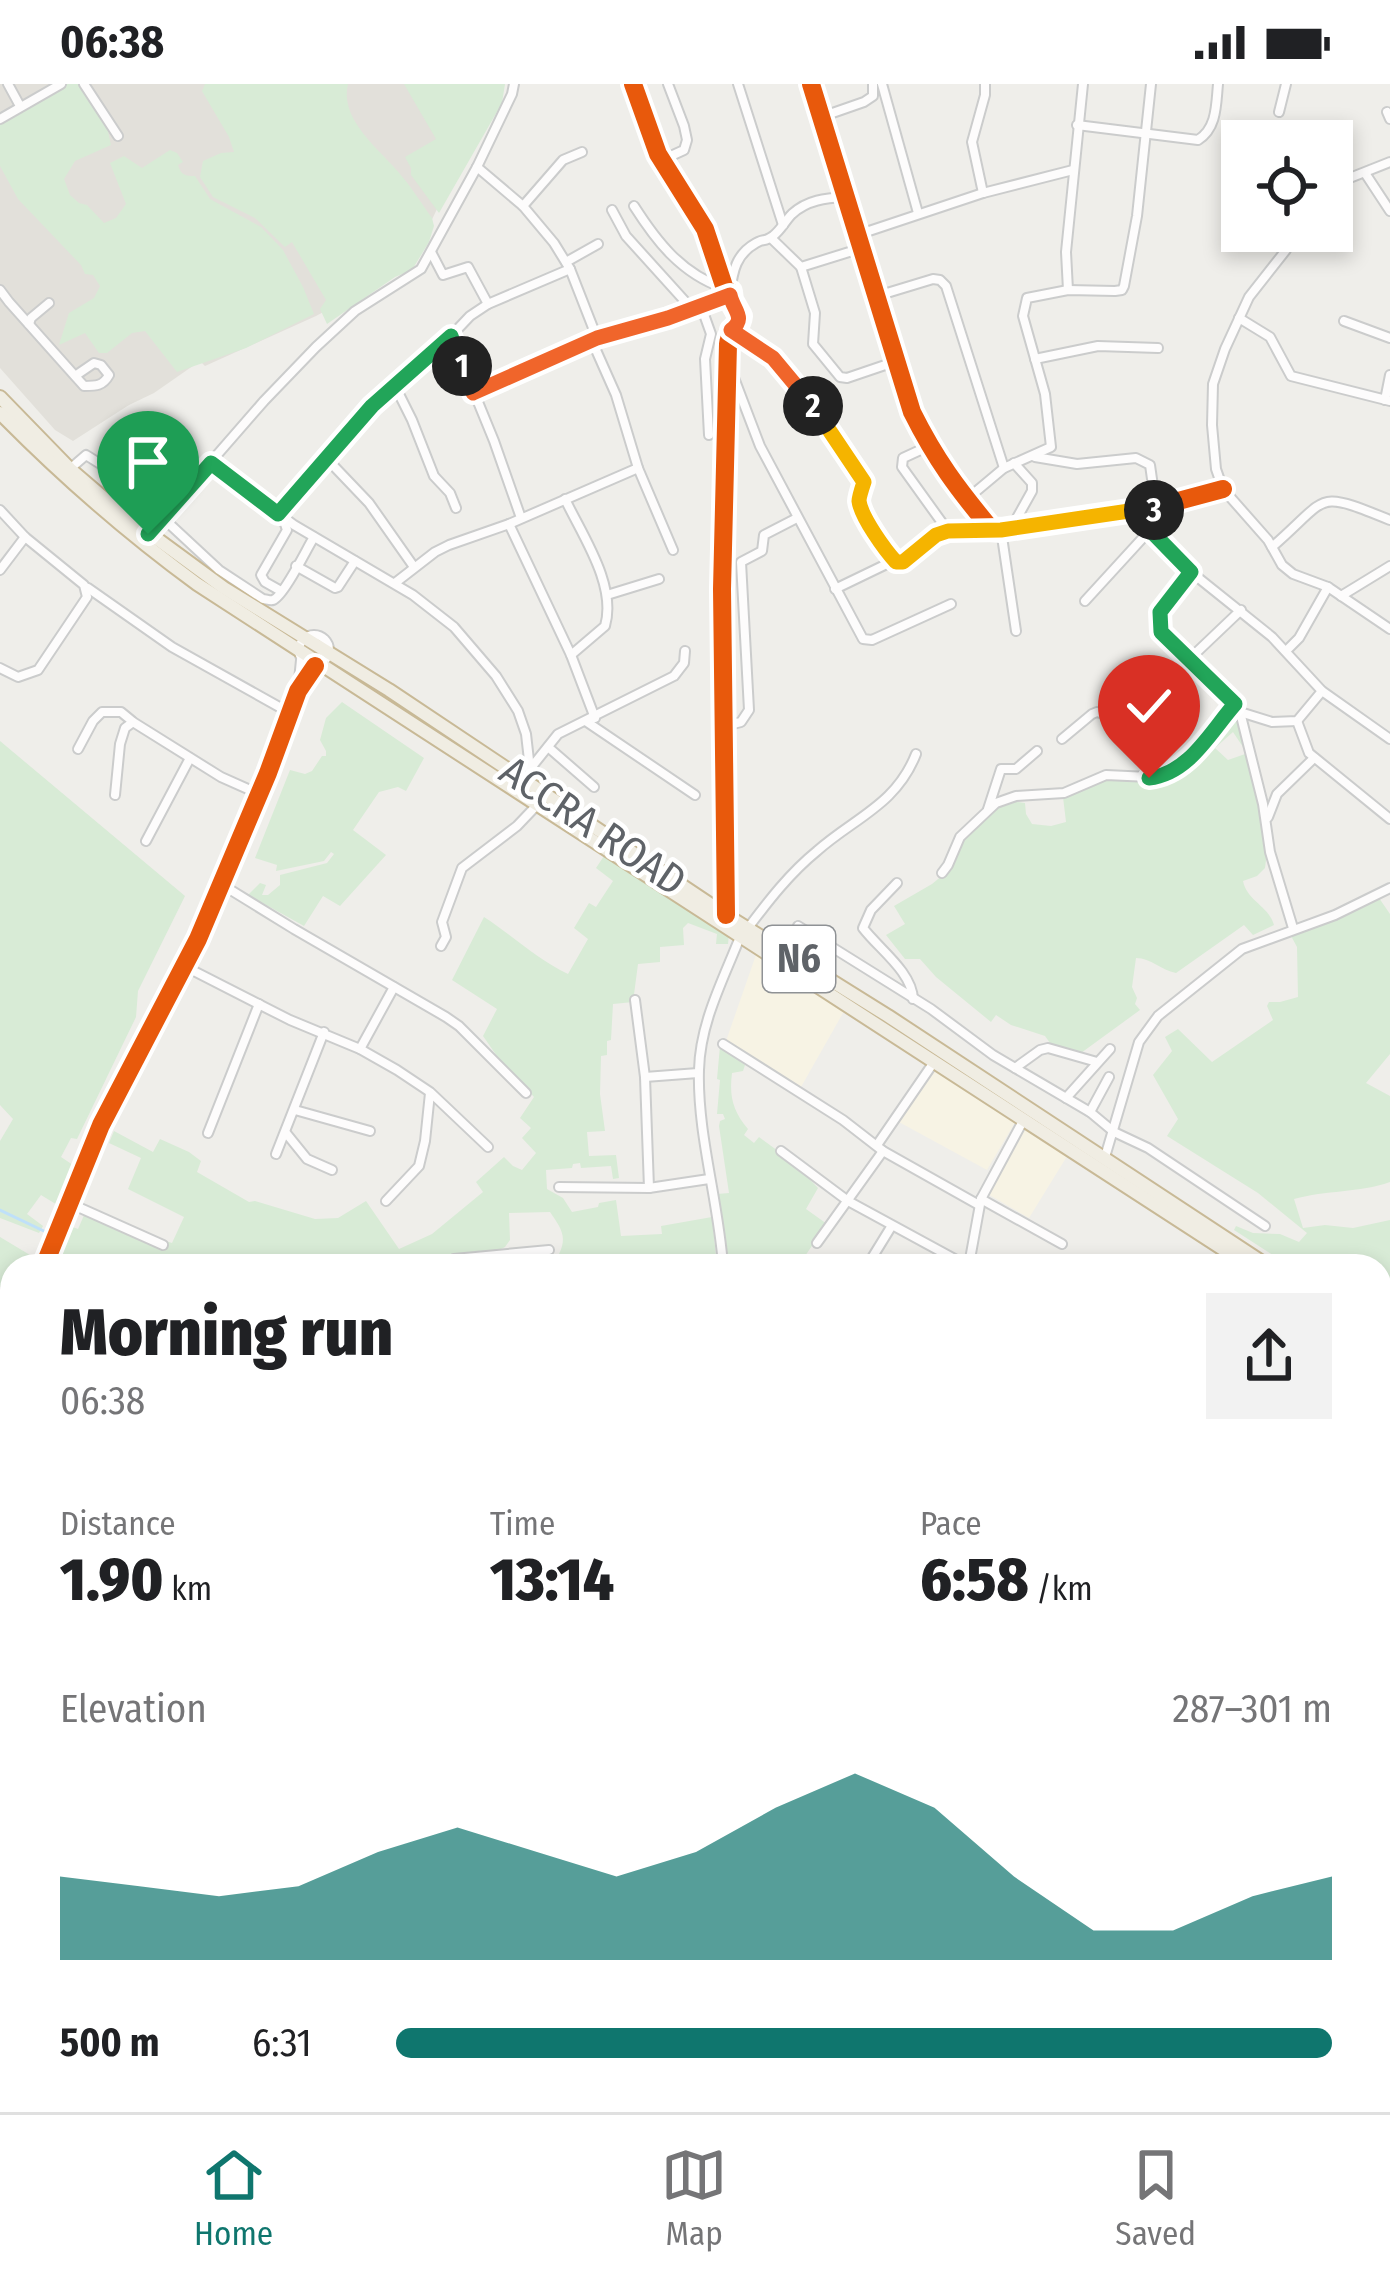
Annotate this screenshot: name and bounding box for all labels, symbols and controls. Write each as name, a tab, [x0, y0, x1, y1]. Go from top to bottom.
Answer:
text: 06:38	[60, 15, 164, 69]
map controls	[1221, 120, 1353, 252]
button: locate	[1221, 120, 1353, 252]
pin: 1	[432, 336, 492, 396]
text: 1	[455, 346, 469, 386]
pin: 2	[783, 376, 843, 436]
text: 2	[805, 386, 821, 426]
pin	[97, 411, 199, 534]
icon: arrive	[115, 429, 181, 495]
pin: 3	[1124, 480, 1184, 540]
text: 3	[1146, 490, 1162, 530]
pin	[1098, 655, 1200, 778]
icon: check	[1116, 673, 1182, 739]
street label: ACCRA ROAD	[491, 746, 695, 906]
road number: N6	[763, 926, 835, 992]
text: Morning run	[60, 1293, 393, 1372]
button: share	[1206, 1293, 1332, 1419]
text: 06:38	[60, 1378, 145, 1424]
text: Distance	[60, 1504, 176, 1544]
text: Time	[490, 1504, 555, 1544]
text: Pace	[920, 1504, 982, 1544]
text: 1.90	[60, 1544, 164, 1616]
text: 13:14	[490, 1544, 614, 1616]
text: 6:58	[920, 1544, 1029, 1616]
text: km	[164, 1569, 212, 1609]
text: /km	[1029, 1569, 1093, 1609]
text: Elevation	[60, 1686, 207, 1732]
text: 287–301 m	[1173, 1686, 1332, 1732]
text: 500 m	[60, 2020, 160, 2066]
text: 6:31	[252, 2020, 312, 2066]
tab: Home	[194, 2142, 273, 2254]
tab: Map	[661, 2142, 727, 2254]
tab: Saved	[1115, 2142, 1196, 2254]

